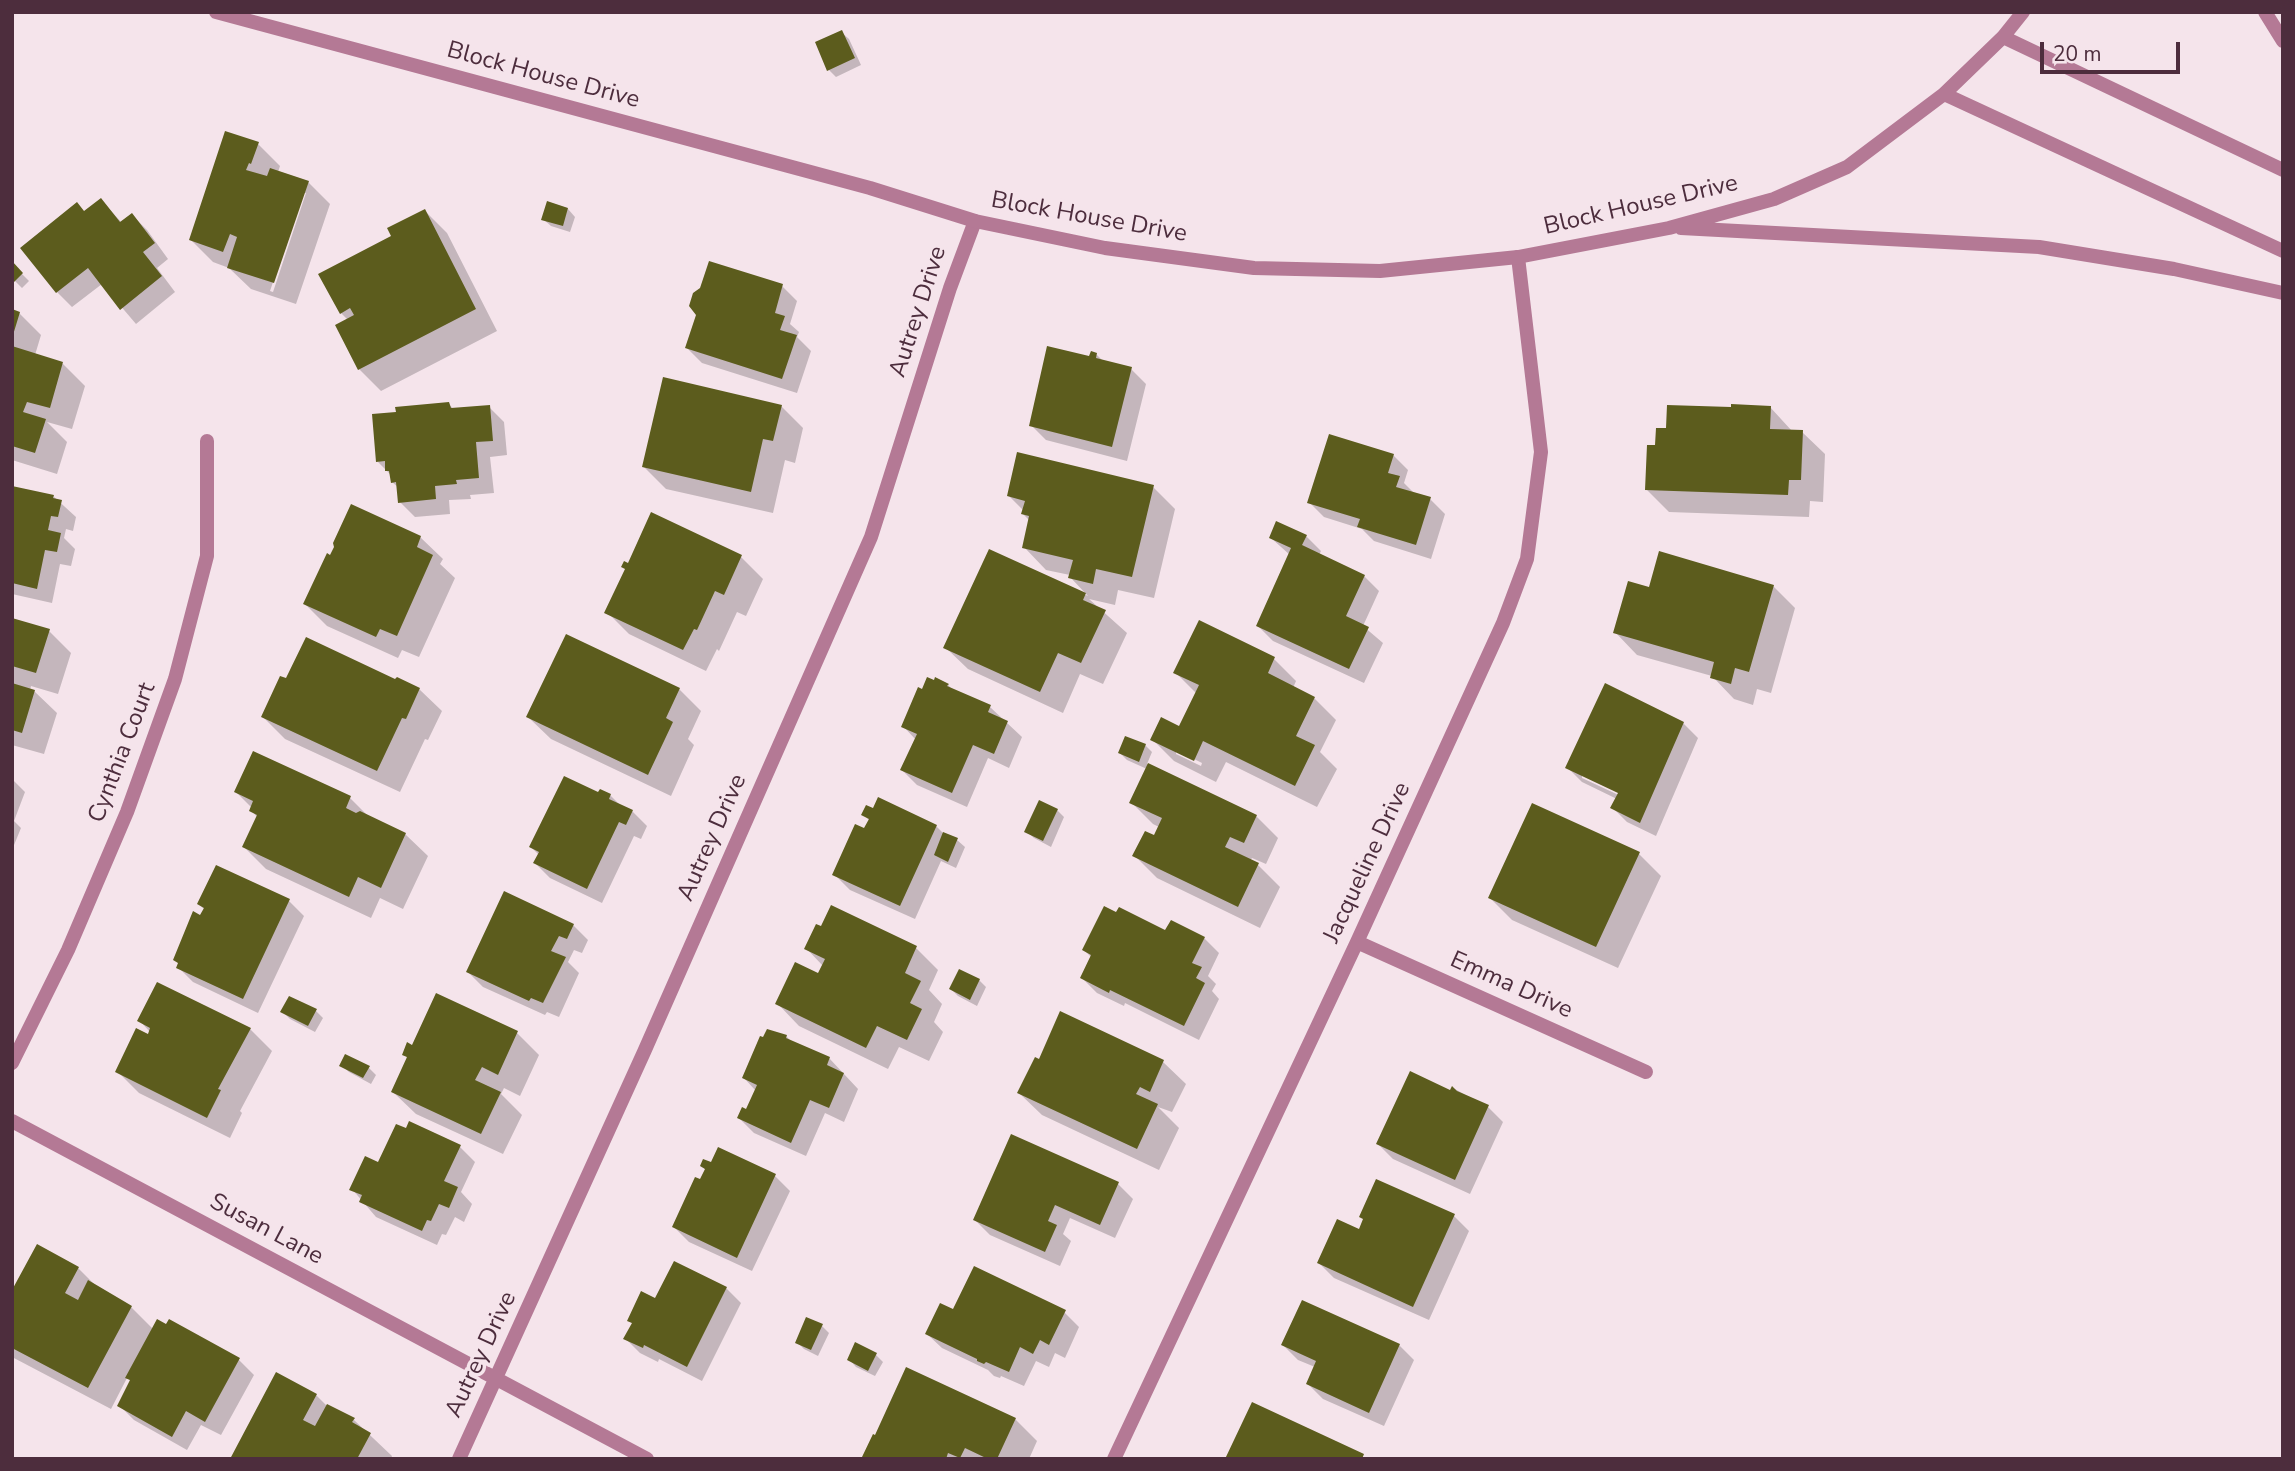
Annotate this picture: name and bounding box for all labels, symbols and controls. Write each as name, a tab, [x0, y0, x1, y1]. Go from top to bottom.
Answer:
scale bar	[2043, 28, 2183, 72]
street label: Block House Drive	[443, 36, 643, 116]
text: 20 m	[2053, 40, 2102, 68]
street label: Block House Drive	[1541, 170, 1741, 242]
street label: Block House Drive	[989, 187, 1189, 249]
street label: Autrey Drive	[884, 243, 954, 381]
street label: Cynthia Court	[83, 679, 163, 827]
street label: Autrey Drive	[672, 770, 754, 906]
street label: Jacqueline Drive	[1318, 778, 1418, 948]
street label: Emma Drive	[1445, 946, 1577, 1026]
street label: Susan Lane	[204, 1188, 328, 1272]
street label: Autrey Drive	[440, 1287, 524, 1423]

